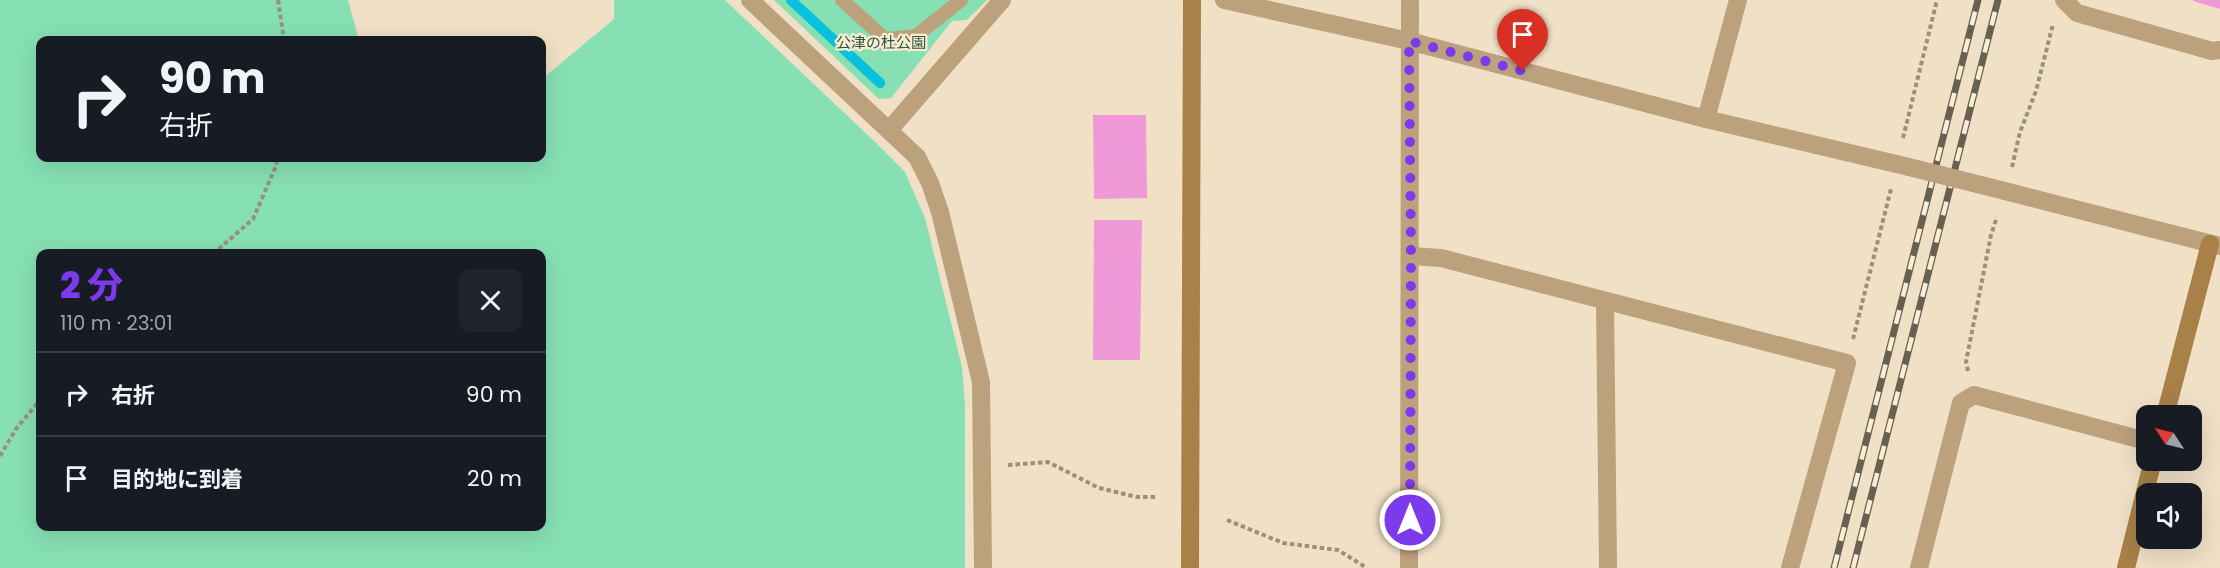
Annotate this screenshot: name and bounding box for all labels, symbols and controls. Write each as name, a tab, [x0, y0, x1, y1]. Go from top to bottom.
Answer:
pin	[1497, 9, 1548, 71]
icon: arrive	[1506, 18, 1539, 51]
park label: 公津の杜公園	[836, 32, 926, 53]
text: 90 m	[159, 49, 266, 108]
icon: right	[60, 60, 138, 138]
text: 右折	[159, 107, 213, 144]
text: 2 分	[60, 260, 123, 311]
button: close	[459, 269, 522, 332]
text: 110 m · 23:01	[60, 309, 173, 337]
icon: right	[60, 378, 93, 411]
text: 90 m	[466, 379, 522, 410]
text: 右折	[111, 380, 155, 411]
north arrow	[2136, 405, 2202, 471]
map controls	[2136, 405, 2202, 549]
icon: arrive	[60, 462, 93, 495]
text: 20 m	[467, 463, 522, 494]
text: 目的地に到着	[111, 464, 243, 495]
button: sound	[2136, 483, 2202, 549]
position arrow	[1378, 488, 1442, 552]

